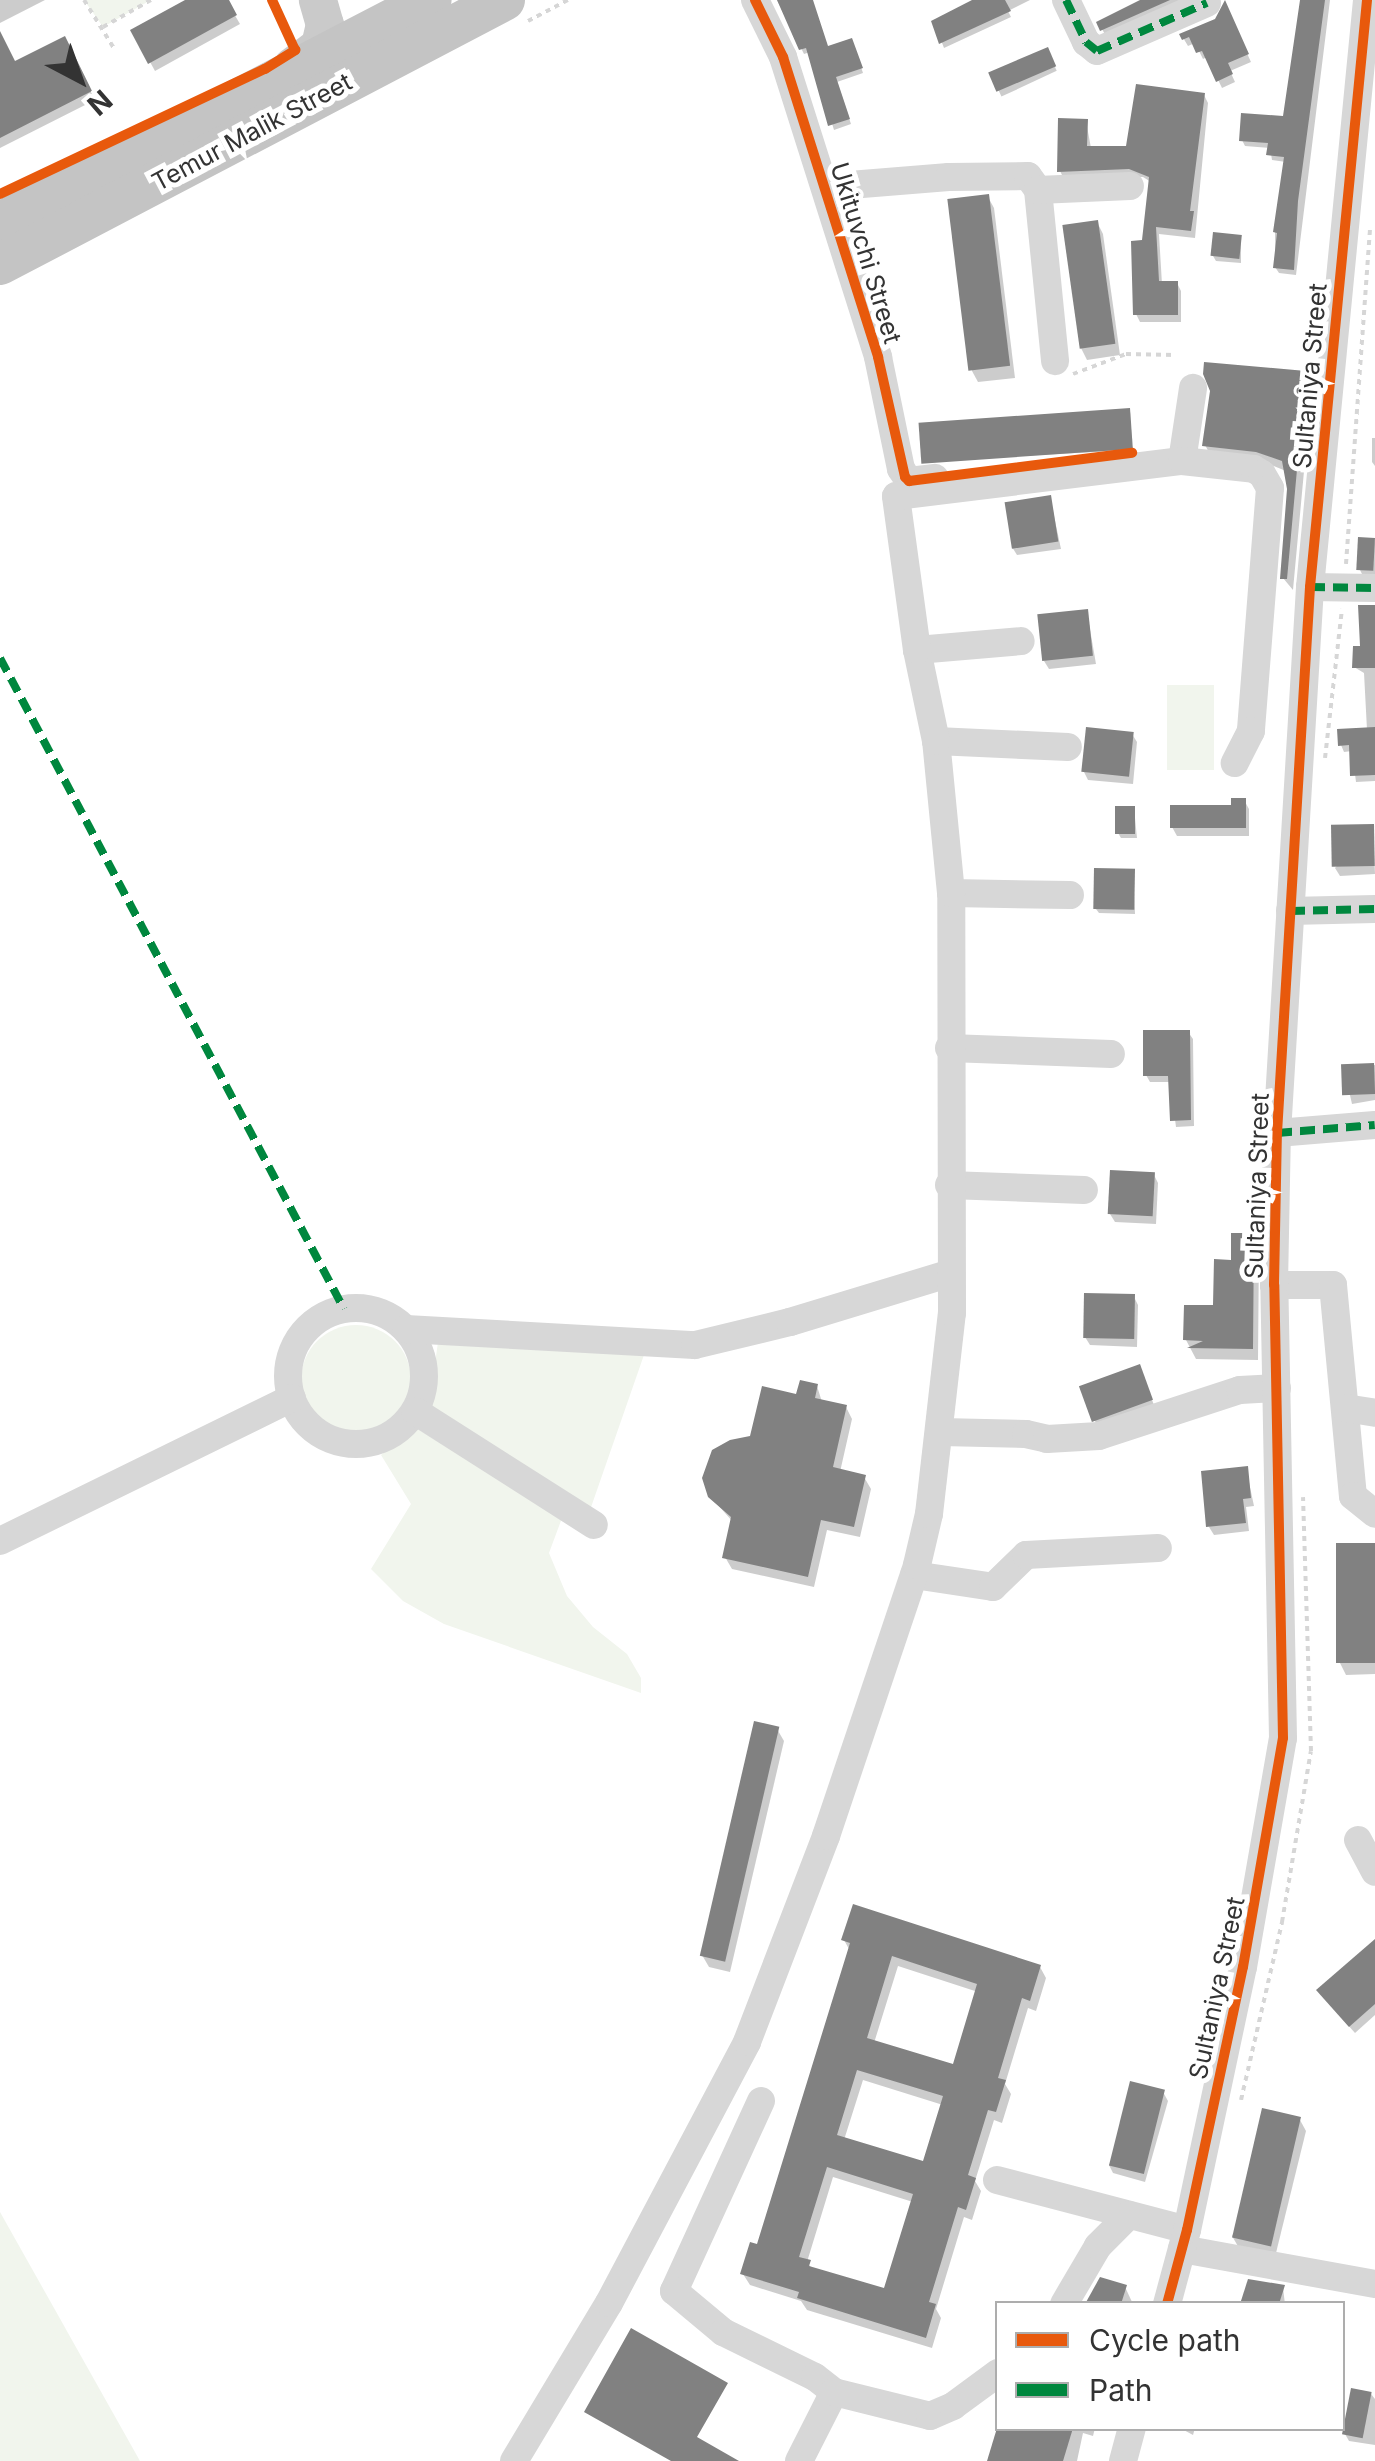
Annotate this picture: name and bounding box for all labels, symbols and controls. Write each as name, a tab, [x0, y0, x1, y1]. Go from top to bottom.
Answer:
north arrow	[30, 30, 130, 130]
street label: Temur Malik Street	[147, 67, 357, 197]
text: N	[80, 83, 119, 122]
street label: Ukituvchi Street	[824, 159, 908, 347]
street label: Sultаniya Street	[1287, 282, 1333, 470]
street label: Sultаniya Street	[1239, 1093, 1275, 1279]
street label: Sultаniya Street	[1183, 1894, 1251, 2082]
legend	[995, 2301, 1345, 2431]
text: Cycle path	[1089, 2322, 1241, 2358]
text: Path	[1089, 2372, 1153, 2408]

